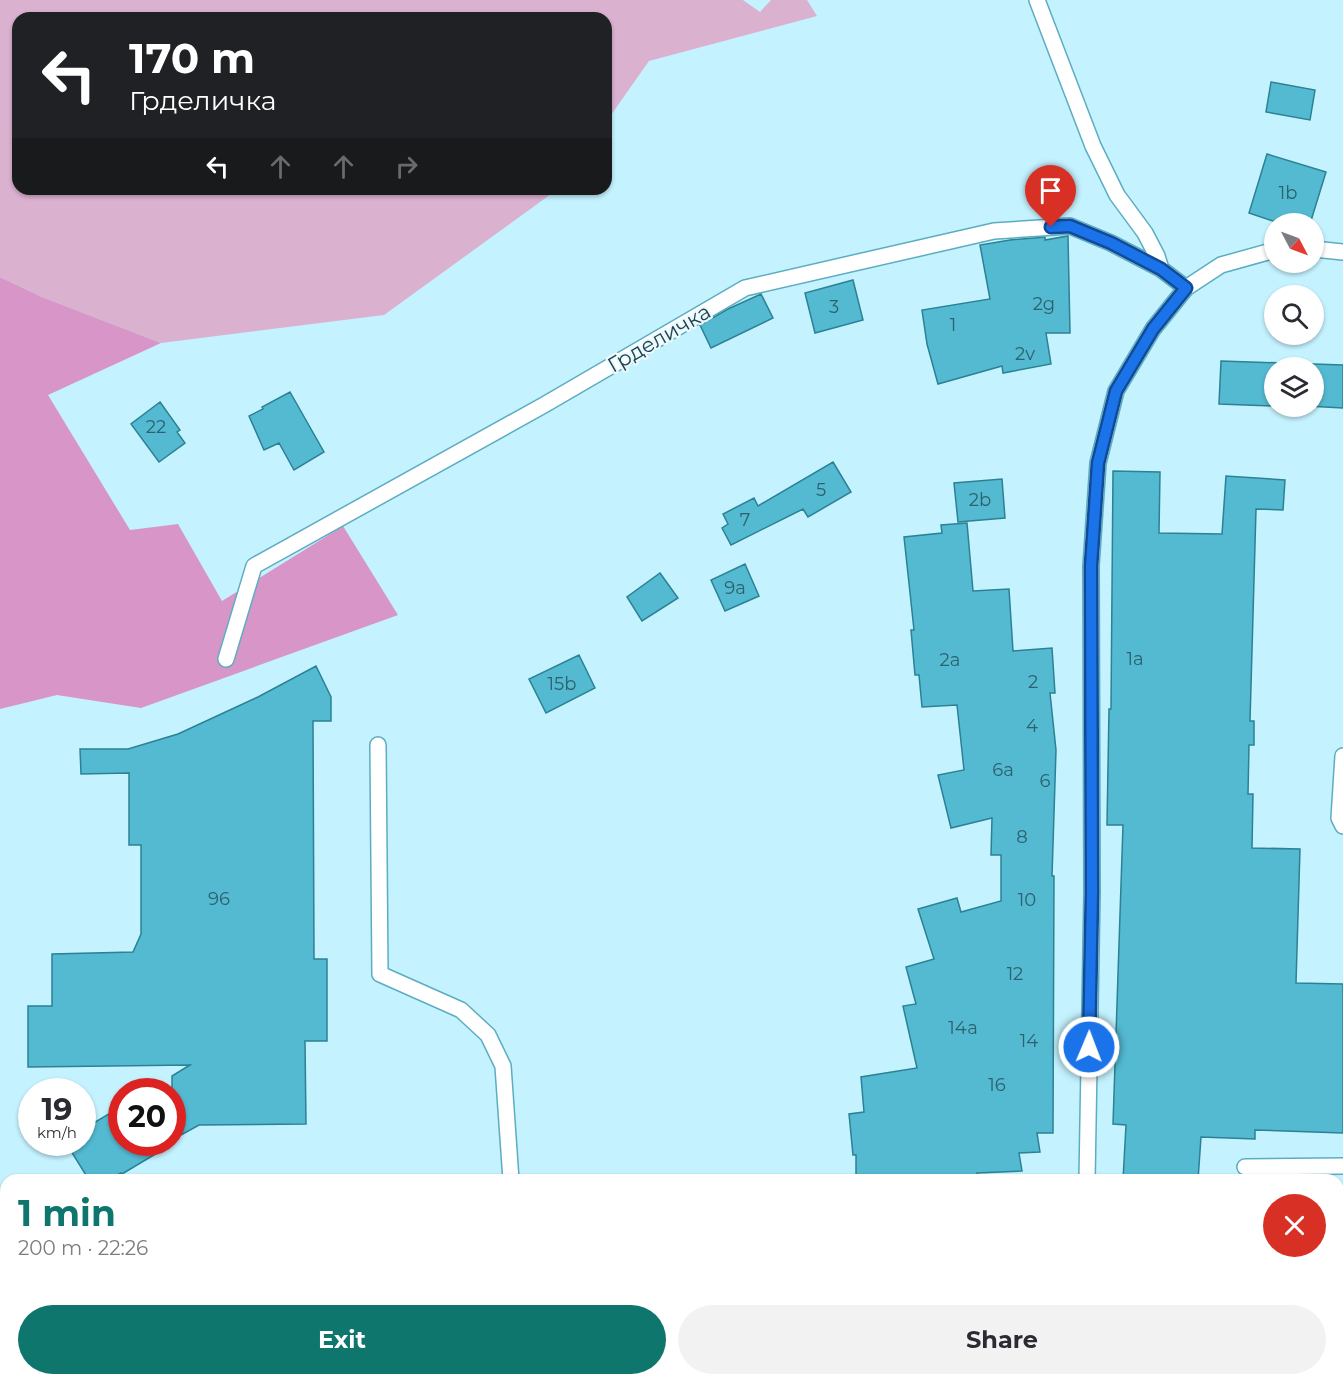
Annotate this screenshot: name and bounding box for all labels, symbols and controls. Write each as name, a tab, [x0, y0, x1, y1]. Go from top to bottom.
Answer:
text: 170 m	[129, 32, 255, 84]
icon: left	[30, 36, 108, 114]
text: Грделичка	[129, 84, 277, 117]
icon: left	[201, 150, 234, 183]
icon: ahead	[264, 150, 297, 183]
icon: ahead	[327, 150, 360, 183]
icon: right	[390, 150, 423, 183]
pin	[1025, 165, 1076, 227]
icon: arrive	[1034, 174, 1067, 207]
house number: 1b	[1279, 182, 1297, 204]
north arrow	[1264, 213, 1324, 273]
map controls	[1264, 213, 1324, 417]
button: search	[1264, 285, 1324, 345]
house number: 2g	[1033, 293, 1055, 315]
house number: 3	[829, 296, 839, 318]
street label: Грделичка	[603, 298, 715, 378]
house number: 1	[950, 314, 956, 336]
house number: 2v	[1015, 343, 1035, 365]
button: layers	[1264, 357, 1324, 417]
house number: 22	[146, 416, 166, 438]
house number: 5	[816, 479, 826, 501]
house number: 2b	[969, 489, 991, 511]
house number: 7	[740, 509, 750, 531]
house number: 9a	[724, 577, 746, 599]
house number: 1a	[1126, 648, 1144, 670]
house number: 2a	[940, 649, 960, 671]
house number: 2	[1028, 671, 1038, 693]
house number: 15b	[548, 673, 576, 695]
house number: 4	[1026, 715, 1038, 737]
house number: 6a	[992, 759, 1014, 781]
house number: 6	[1040, 770, 1051, 792]
house number: 8	[1016, 826, 1028, 848]
house number: 96	[208, 888, 230, 910]
house number: 10	[1018, 889, 1036, 911]
house number: 12	[1007, 963, 1023, 985]
position arrow	[1057, 1015, 1121, 1079]
house number: 14a	[948, 1017, 978, 1039]
house number: 14	[1020, 1030, 1038, 1052]
house number: 16	[988, 1074, 1006, 1096]
speed limit sign: 20	[108, 1078, 186, 1156]
text: 19	[42, 1091, 72, 1128]
text: km/h	[37, 1123, 77, 1142]
text: 1 min	[18, 1191, 116, 1235]
button: close	[1263, 1194, 1326, 1257]
text: 200 m · 22:26	[18, 1236, 148, 1260]
button: Exit	[18, 1305, 666, 1374]
button: Share	[678, 1305, 1326, 1374]

